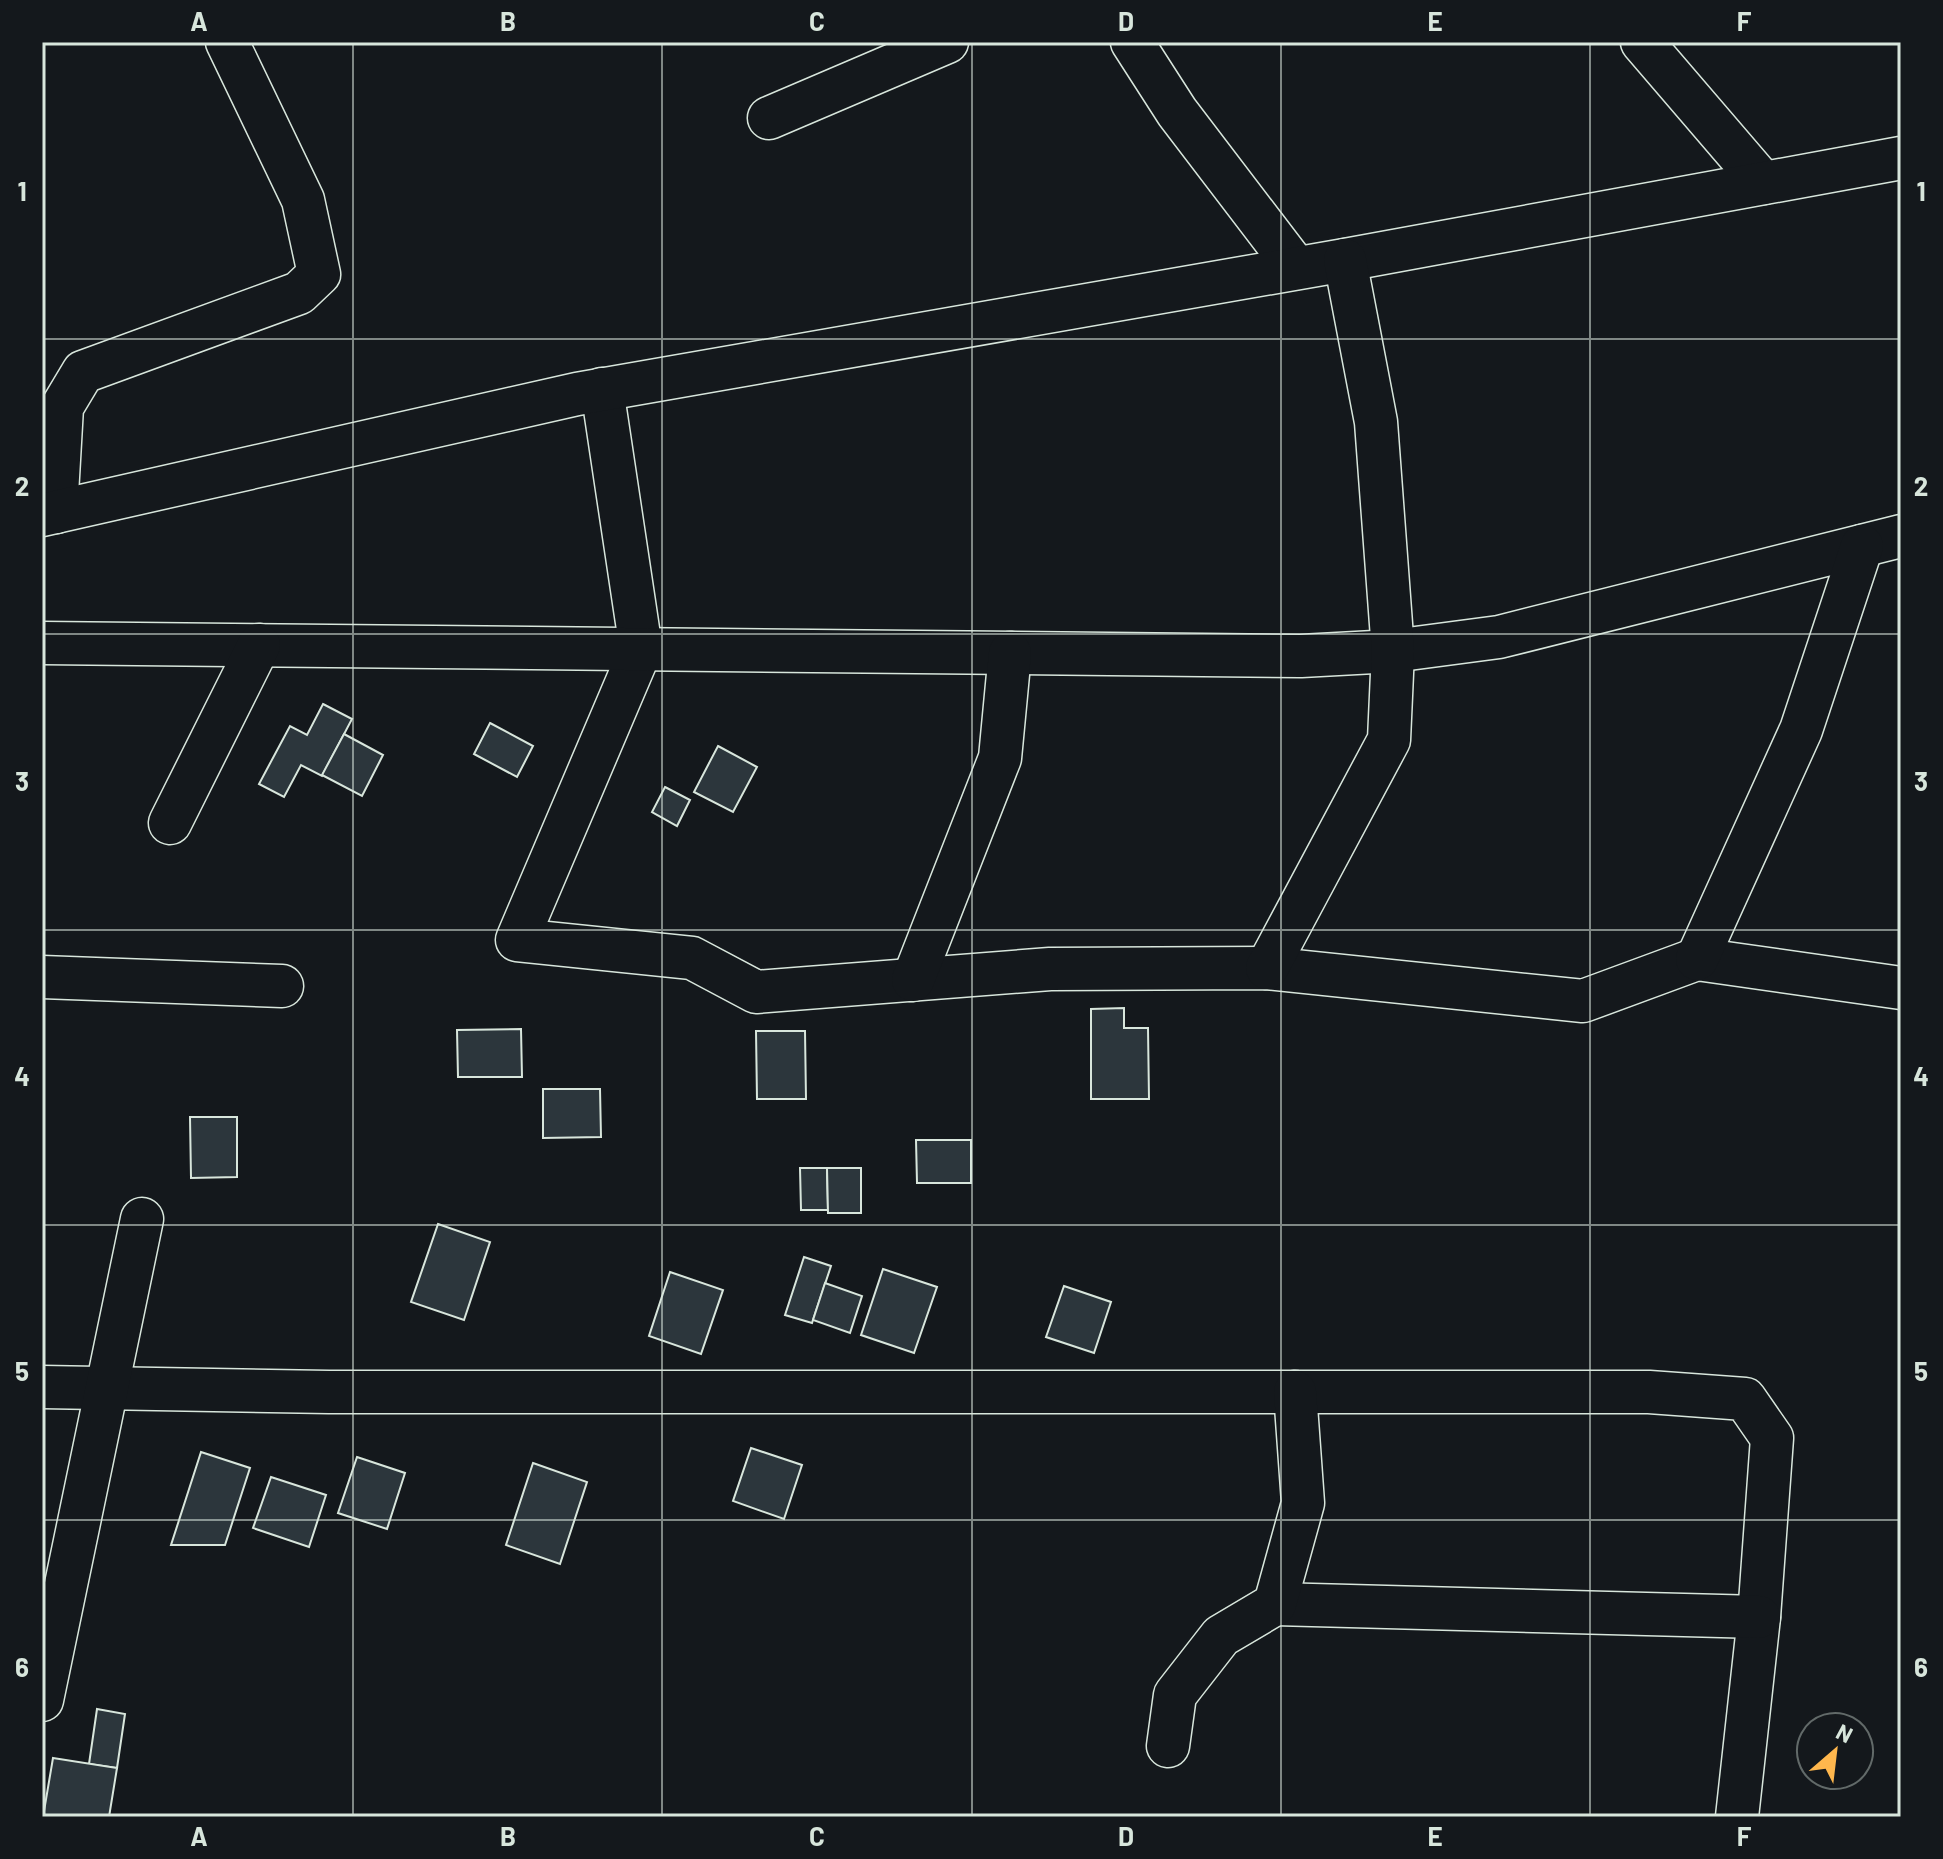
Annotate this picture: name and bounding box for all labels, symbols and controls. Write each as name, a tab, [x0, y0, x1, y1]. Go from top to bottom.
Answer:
text: A	[190, 5, 208, 36]
text: B	[500, 5, 516, 36]
text: C	[809, 5, 825, 36]
text: D	[1118, 5, 1134, 36]
text: E	[1427, 5, 1443, 36]
text: F	[1737, 5, 1752, 36]
text: 1	[17, 175, 27, 206]
text: 1	[1916, 175, 1926, 206]
text: 2	[15, 470, 29, 501]
text: 2	[1914, 470, 1928, 501]
text: 3	[15, 765, 29, 796]
text: 3	[1914, 765, 1928, 796]
text: 4	[14, 1060, 30, 1091]
text: 4	[1913, 1060, 1929, 1091]
text: 5	[15, 1355, 29, 1386]
text: 5	[1914, 1355, 1928, 1386]
text: 6	[15, 1651, 29, 1682]
text: 6	[1914, 1651, 1928, 1682]
north arrow	[1795, 1711, 1875, 1791]
text: N	[1832, 1718, 1857, 1747]
text: A	[190, 1820, 208, 1851]
text: B	[500, 1820, 516, 1851]
text: C	[809, 1820, 825, 1851]
text: D	[1118, 1820, 1134, 1851]
text: E	[1427, 1820, 1443, 1851]
text: F	[1737, 1820, 1752, 1851]

